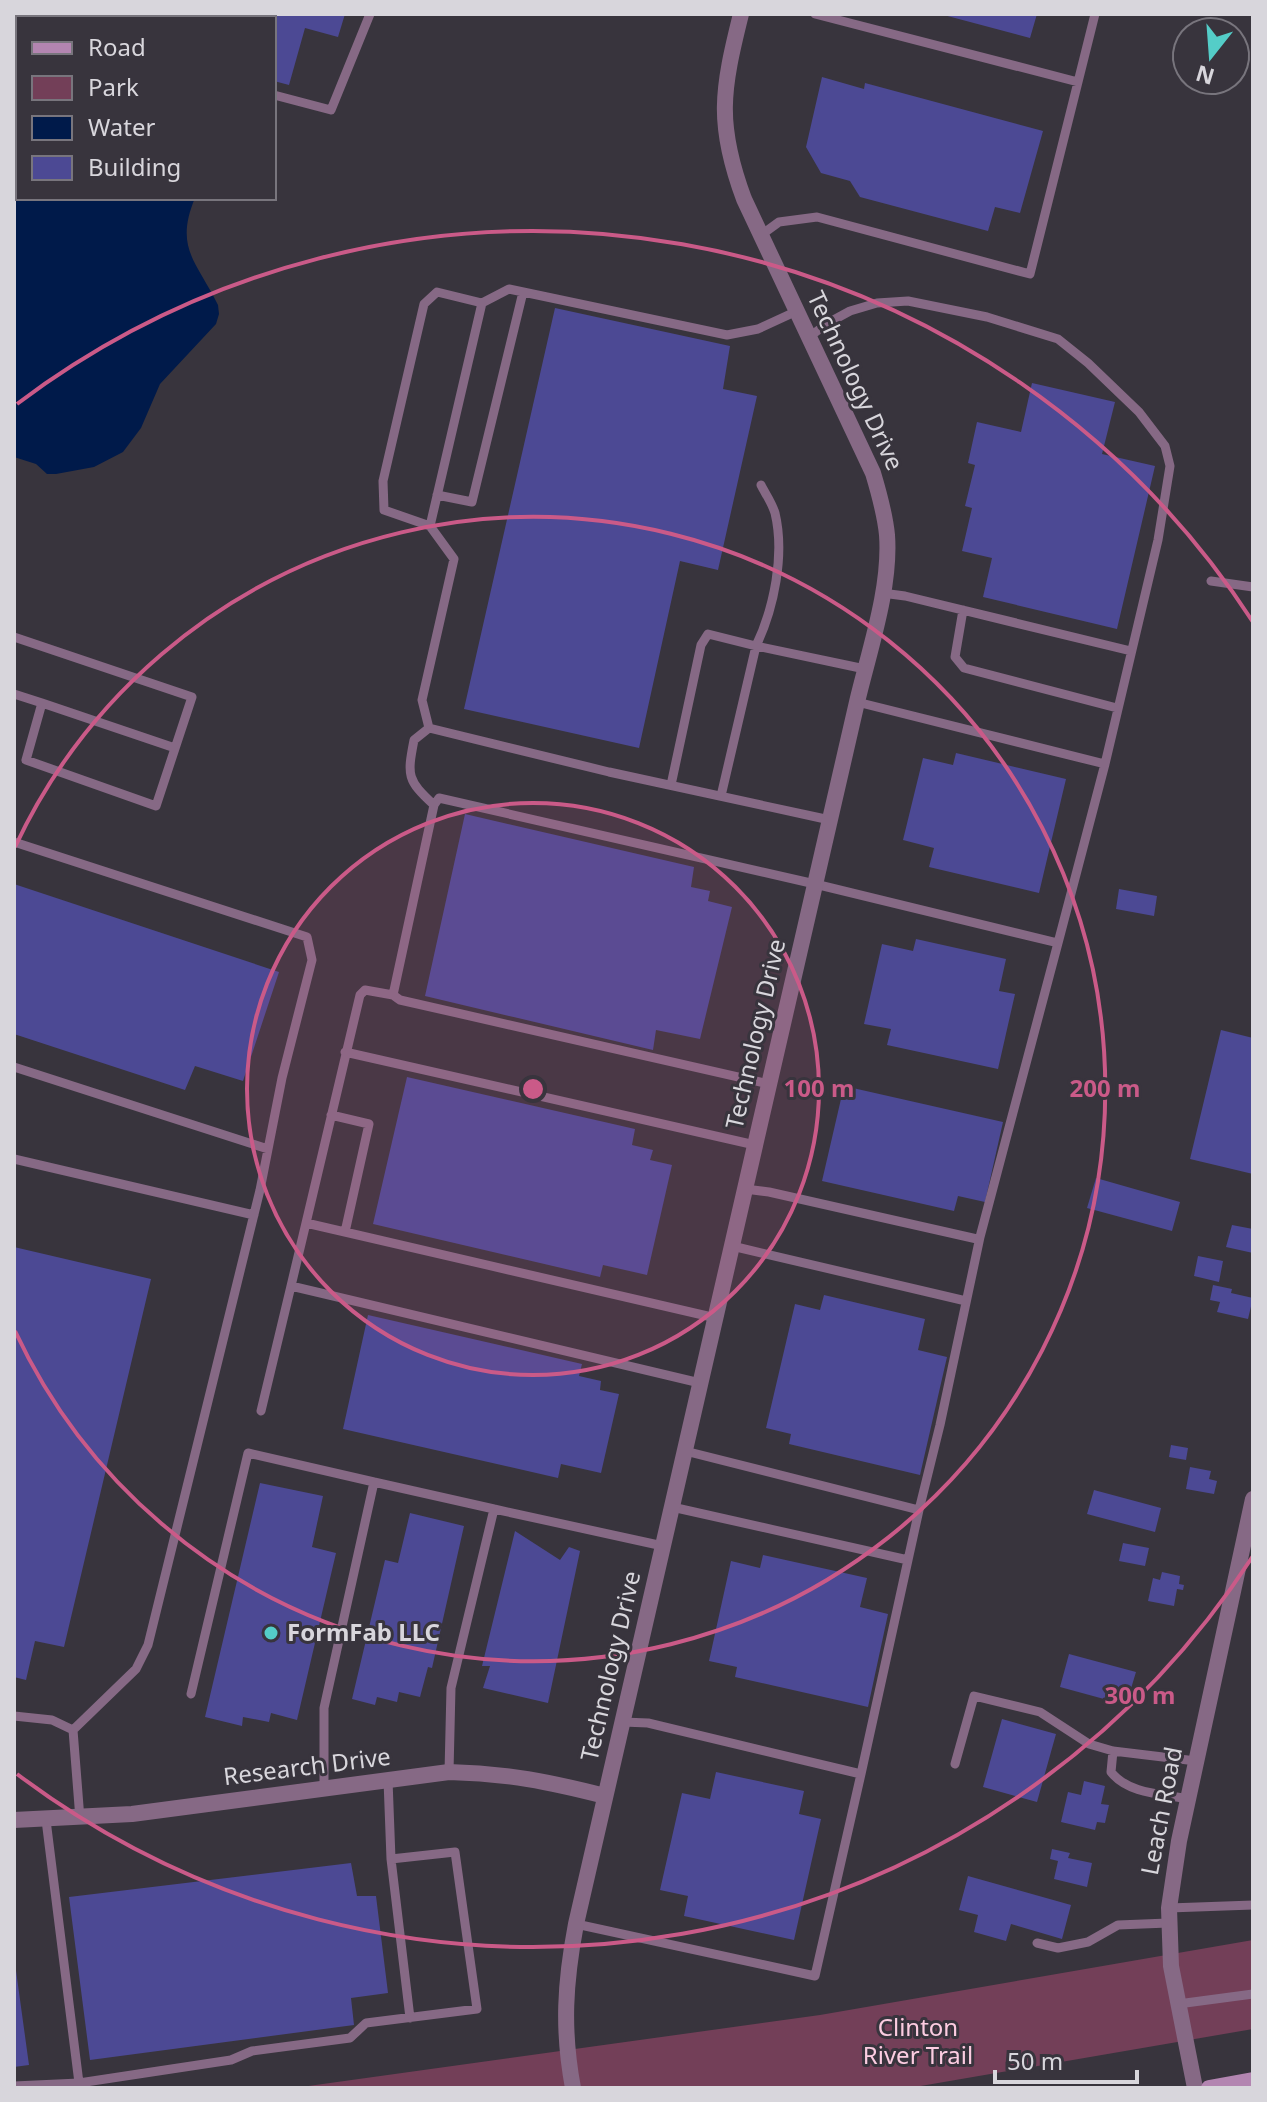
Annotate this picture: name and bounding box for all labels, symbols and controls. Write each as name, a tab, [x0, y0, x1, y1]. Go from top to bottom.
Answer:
legend	[16, 16, 276, 200]
north arrow	[1171, 16, 1251, 96]
text: Road	[88, 30, 146, 63]
text: N	[1192, 59, 1218, 93]
text: Park	[88, 70, 139, 103]
text: Water	[88, 110, 156, 143]
text: Building	[88, 150, 181, 183]
street label: Technology Drive	[800, 285, 912, 475]
street label: Technology Drive	[717, 935, 792, 1132]
text: 100 m	[784, 1071, 854, 1104]
text: 200 m	[1070, 1071, 1140, 1104]
centre of rings	[519, 1075, 547, 1103]
street label: Technology Drive	[572, 1567, 647, 1764]
place label: FormFab LLC	[287, 1615, 440, 1648]
marker: FormFab LLC	[262, 1624, 280, 1642]
text: 300 m	[1105, 1678, 1175, 1711]
street label: Research Drive	[221, 1739, 392, 1792]
street label: Leach Road	[1132, 1744, 1189, 1878]
park label: Clinton River Trail	[863, 2010, 973, 2071]
scale bar	[995, 2034, 1137, 2084]
text: 50 m	[1007, 2044, 1063, 2077]

